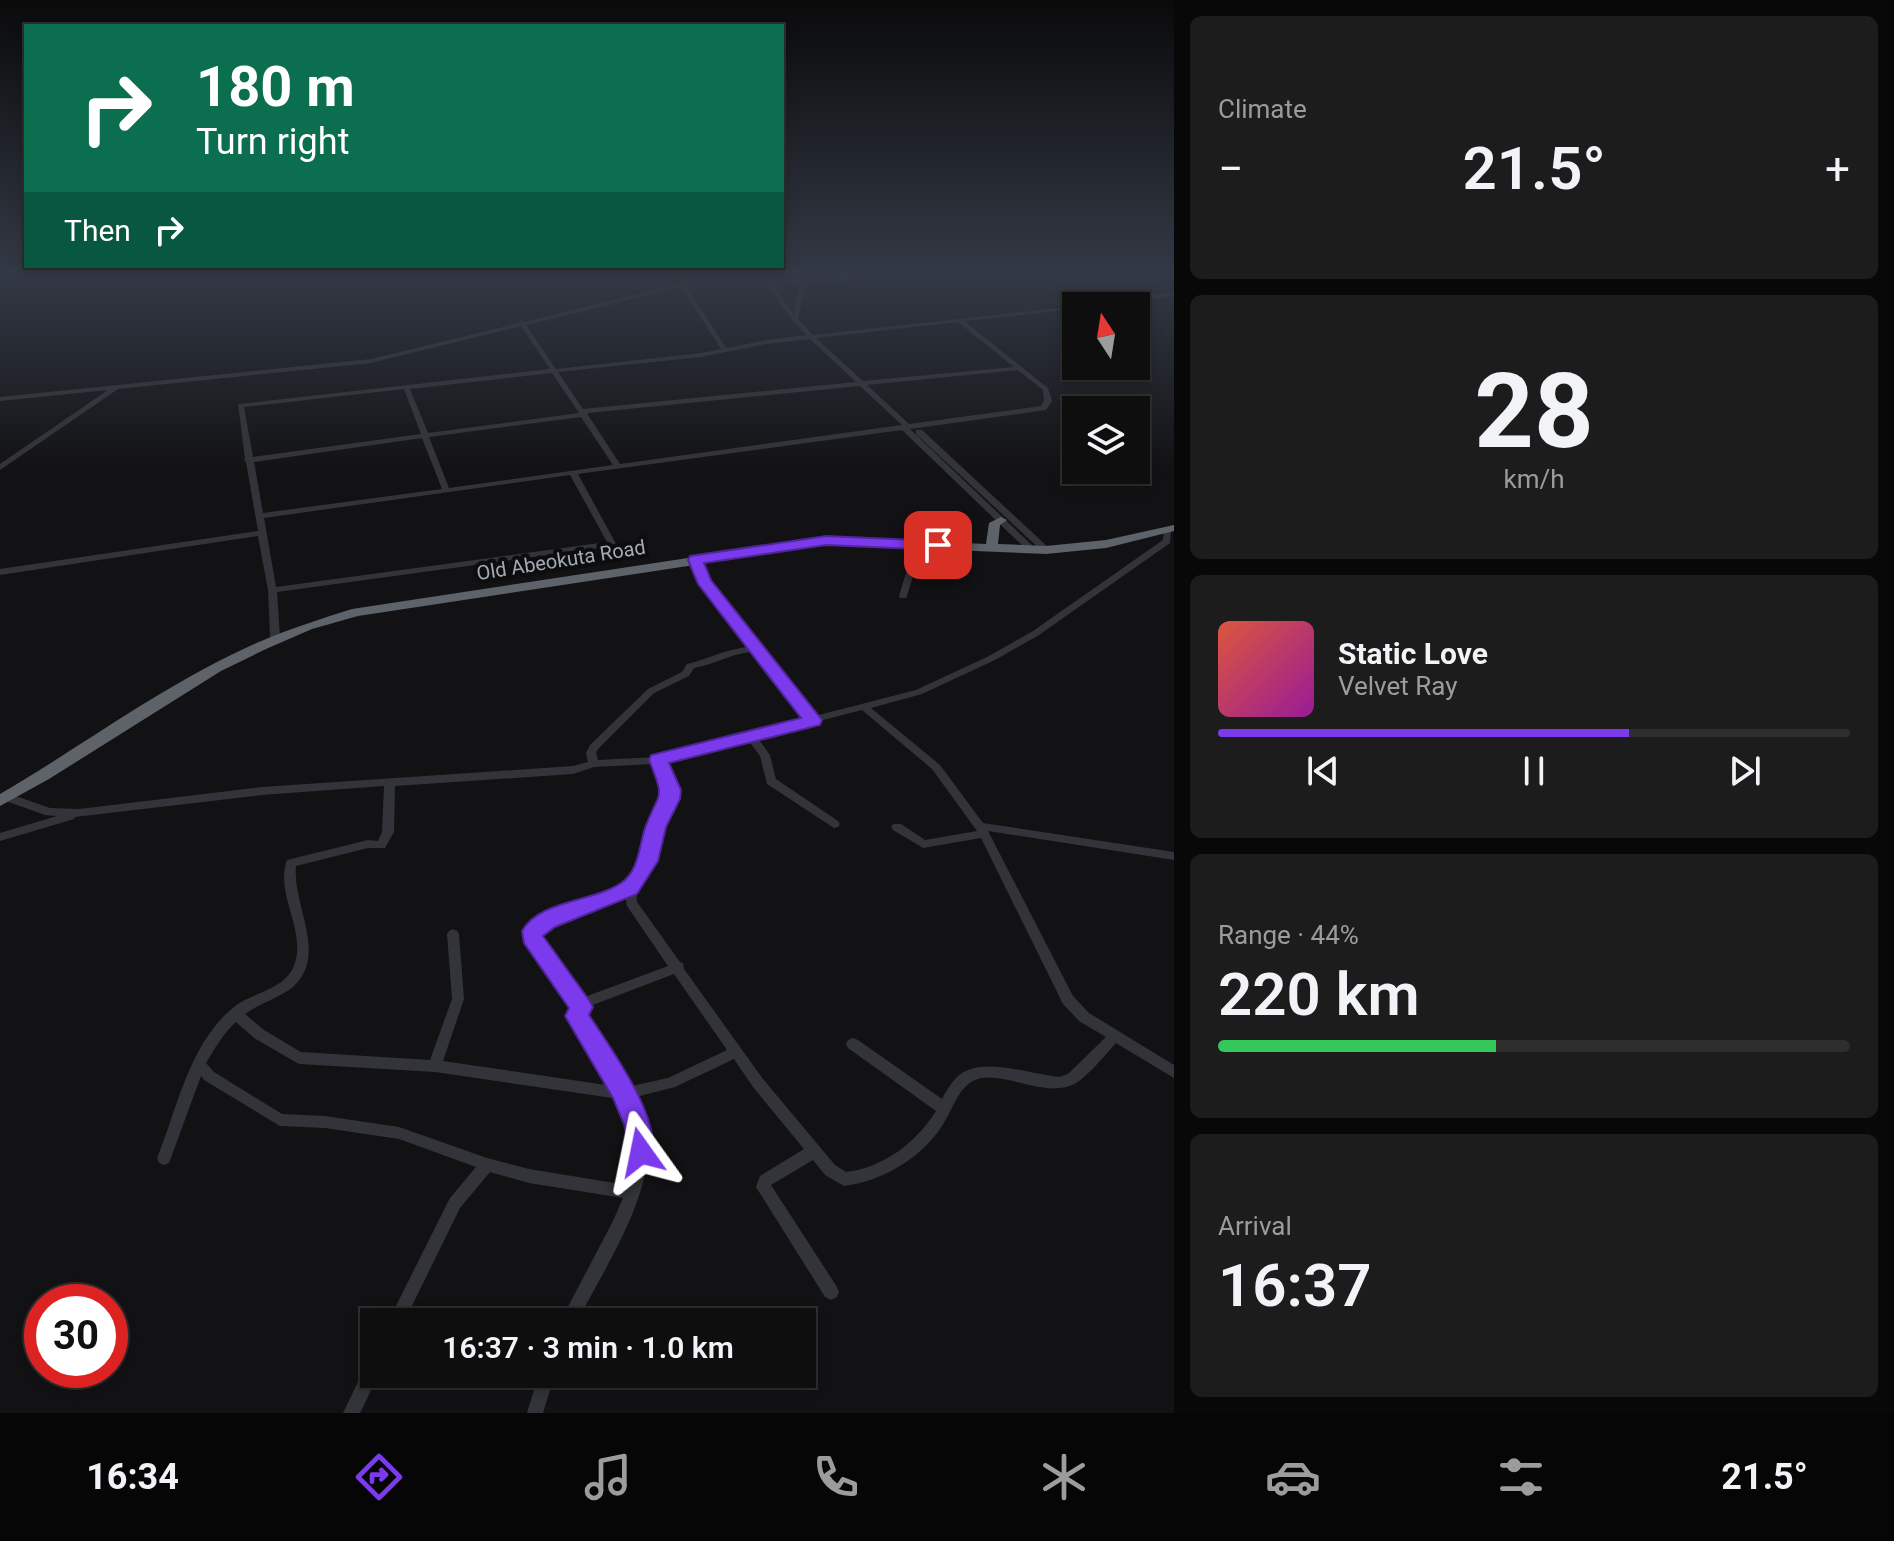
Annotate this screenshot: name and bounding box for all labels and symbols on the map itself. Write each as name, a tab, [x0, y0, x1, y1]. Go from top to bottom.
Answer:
north arrow	[1062, 292, 1150, 380]
pin	[904, 511, 972, 579]
street label: Old Abeokuta Road	[475, 535, 647, 585]
position arrow	[599, 1110, 683, 1194]
speed limit sign: 30	[24, 1284, 128, 1388]

